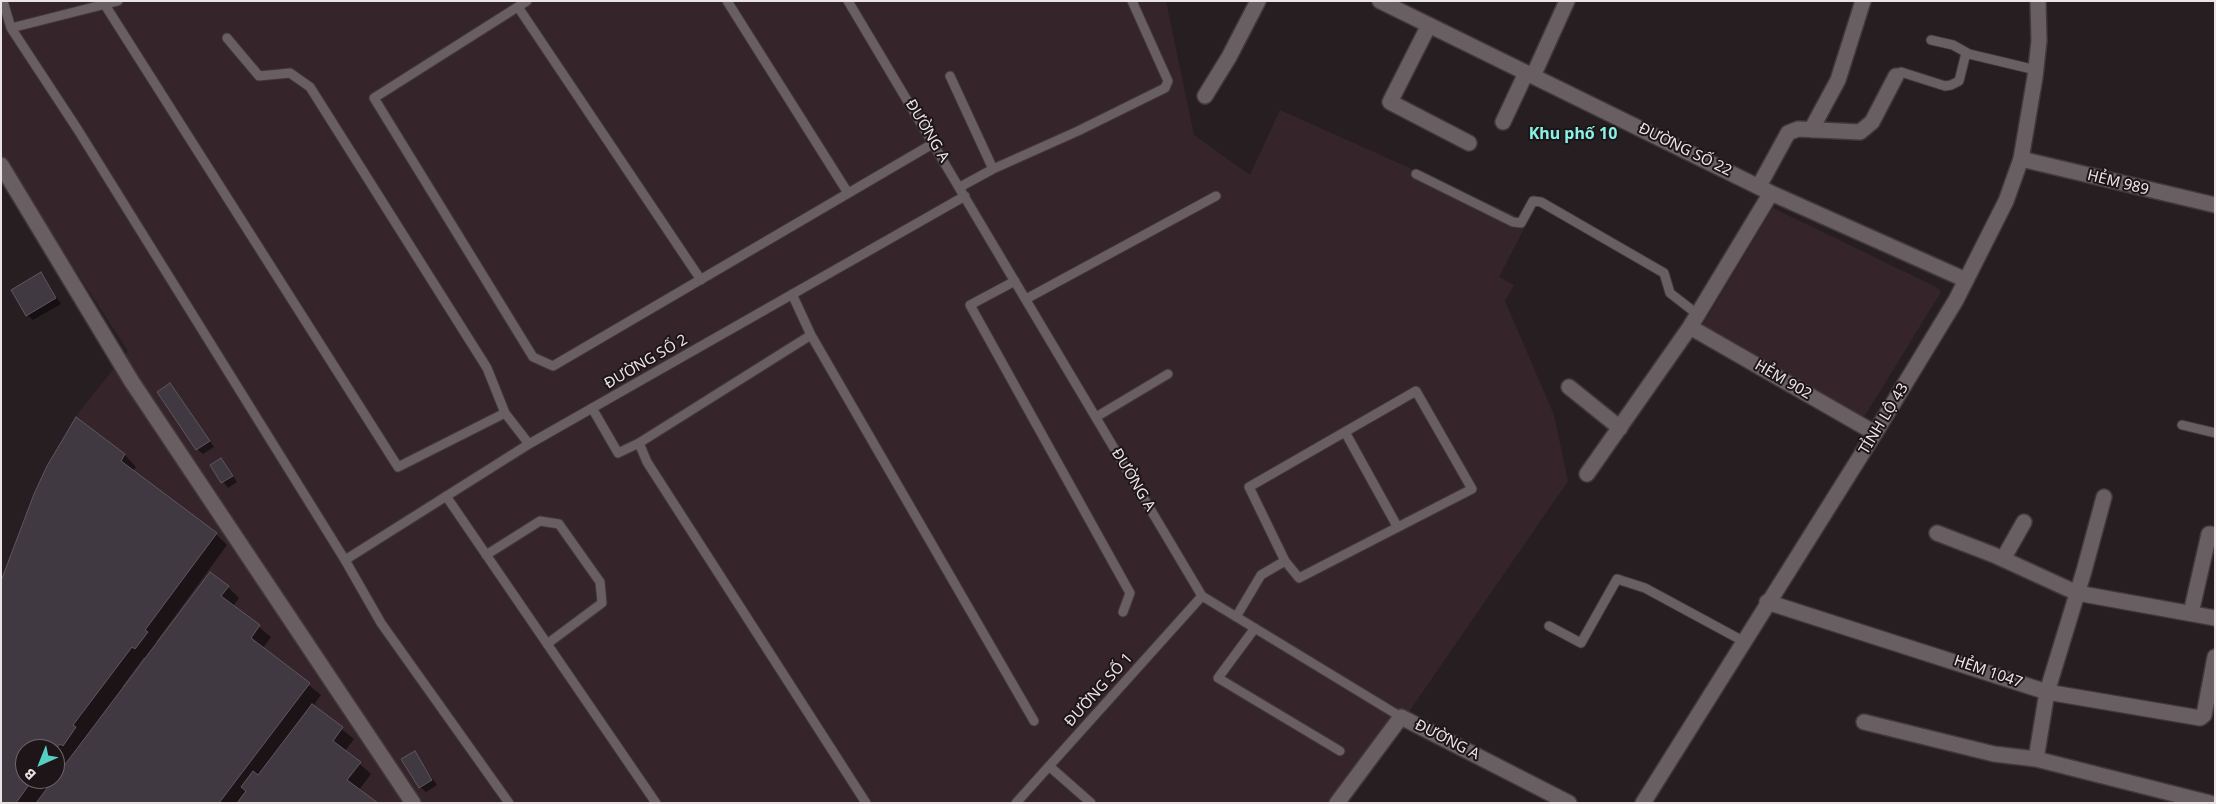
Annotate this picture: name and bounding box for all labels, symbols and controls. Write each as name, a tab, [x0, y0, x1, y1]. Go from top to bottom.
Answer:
street label: ĐƯỜNG A	[901, 96, 953, 166]
street label: ĐƯỜNG SỐ 22	[1635, 120, 1735, 180]
district label: Khu phố 10	[1529, 124, 1617, 144]
street label: HẺM 989	[2085, 167, 2151, 199]
street label: ĐƯỜNG SỐ 2	[601, 331, 691, 393]
street label: HẺM 902	[1751, 357, 1815, 403]
street label: TỈNH LỘ 43	[1856, 380, 1912, 458]
street label: ĐƯỜNG A	[1107, 445, 1159, 515]
street label: ĐƯỜNG SỐ 1	[1061, 649, 1137, 731]
street label: HẺM 1047	[1951, 652, 2025, 692]
street label: ĐƯỜNG A	[1412, 716, 1482, 764]
north arrow	[15, 739, 65, 789]
text: B	[20, 764, 40, 784]

